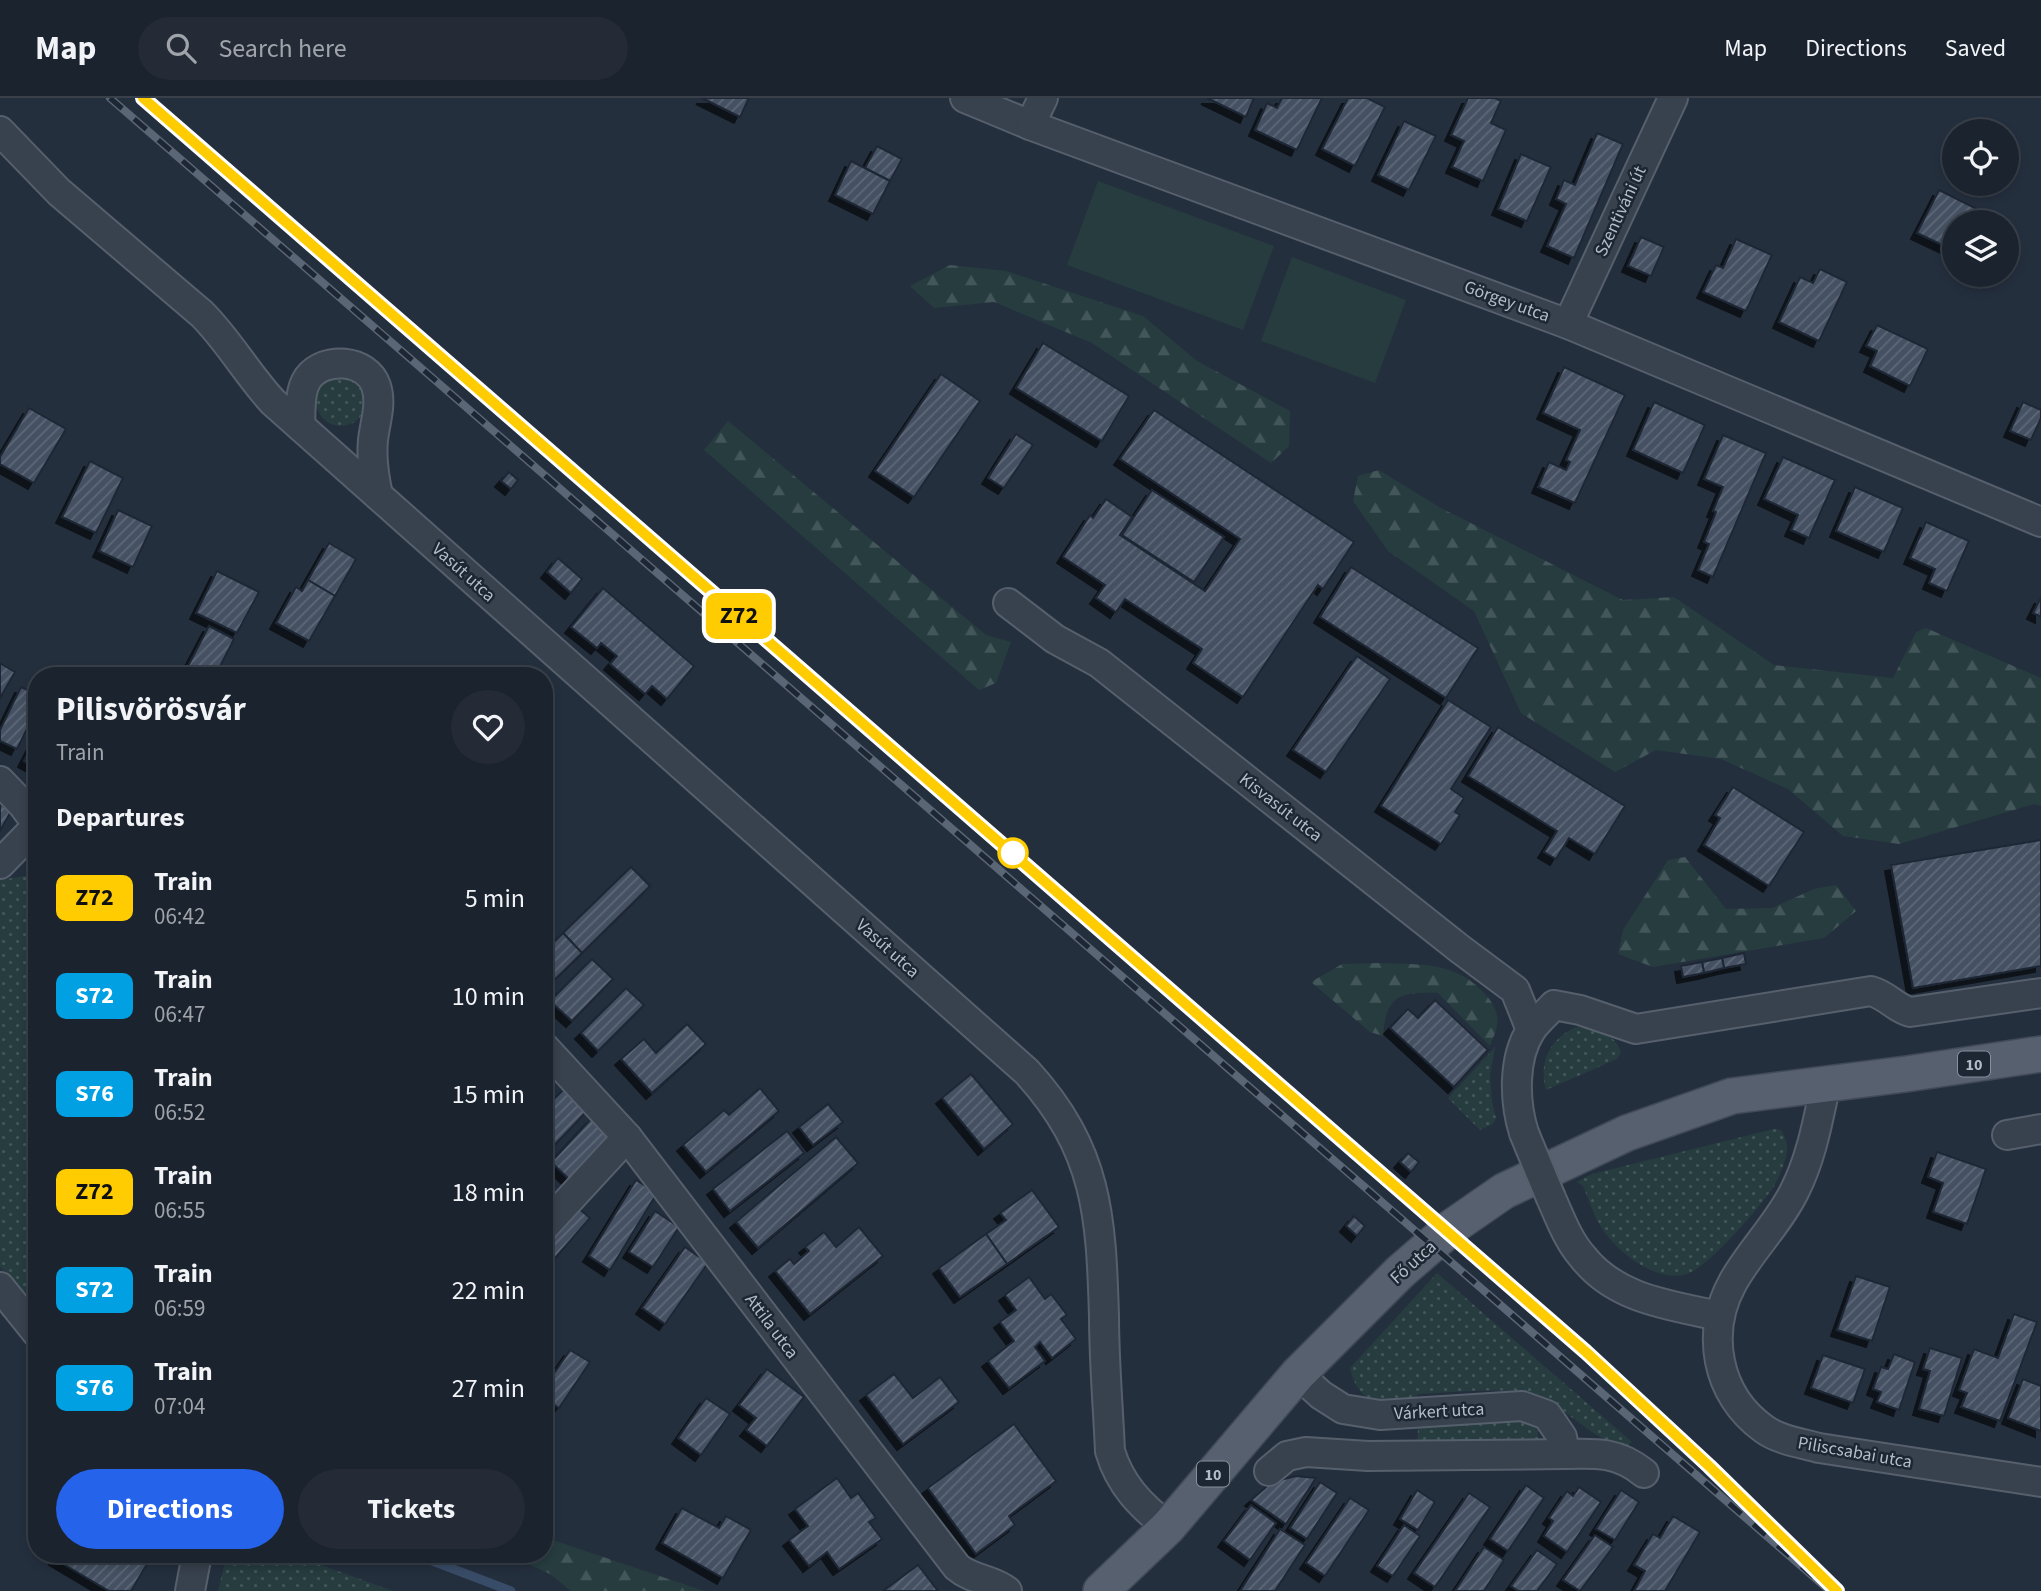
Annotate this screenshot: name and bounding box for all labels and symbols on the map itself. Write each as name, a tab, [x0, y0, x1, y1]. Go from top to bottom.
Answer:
street label: Szentiváni út	[1589, 162, 1652, 261]
street label: Görgey utca	[1460, 274, 1553, 329]
street label: Vasút utca	[426, 537, 501, 608]
line badge: Z72	[699, 593, 779, 639]
street label: Kisvasút utca	[1234, 767, 1327, 848]
unlabelled marker	[998, 838, 1028, 868]
street label: Vasút utca	[850, 913, 925, 984]
road number: 10	[1958, 1052, 1990, 1076]
street label: Fő utca	[1385, 1235, 1442, 1290]
street label: Attila utca	[739, 1289, 804, 1364]
street label: Várkert utca	[1393, 1397, 1485, 1426]
street label: Piliscsabai utca	[1796, 1430, 1914, 1475]
road number: 10	[1197, 1462, 1229, 1486]

